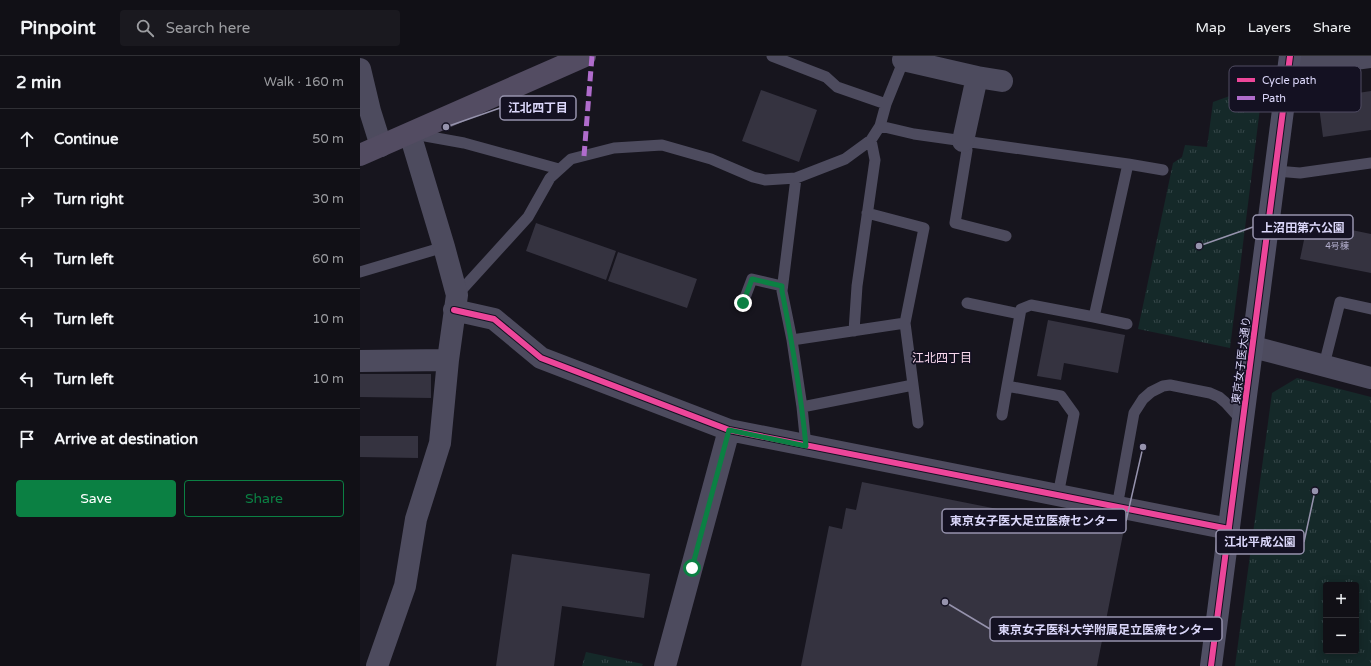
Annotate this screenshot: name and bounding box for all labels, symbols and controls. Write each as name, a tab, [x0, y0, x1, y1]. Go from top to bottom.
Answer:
search box	[120, 10, 400, 46]
text: Pinpoint	[20, 17, 96, 39]
icon: search	[134, 17, 156, 39]
text: Search here	[166, 19, 250, 37]
text: Map	[1196, 19, 1226, 36]
text: Layers	[1248, 19, 1291, 36]
text: Share	[1313, 19, 1351, 36]
legend	[1229, 66, 1361, 112]
text: 2 min	[16, 72, 61, 93]
text: Walk · 160 m	[264, 74, 344, 90]
text: Cycle path	[1262, 74, 1317, 87]
text: Path	[1262, 92, 1286, 105]
callout: 江北四丁目	[500, 96, 576, 120]
text: 江北四丁目	[508, 101, 568, 115]
icon: ahead	[16, 128, 38, 150]
text: Continue	[54, 130, 118, 148]
text: 50 m	[312, 131, 344, 147]
icon: right	[16, 188, 38, 210]
text: Turn right	[54, 190, 124, 208]
text: 30 m	[312, 191, 344, 207]
callout: 上沼田第六公園	[1253, 215, 1353, 239]
text: 上沼田第六公園	[1261, 221, 1345, 235]
house number: 4号棟	[1325, 240, 1350, 252]
icon: left	[16, 248, 38, 270]
text: Turn left	[54, 250, 114, 268]
text: 60 m	[312, 251, 344, 267]
route end	[734, 294, 752, 312]
icon: left	[16, 308, 38, 330]
text: Turn left	[54, 310, 114, 328]
text: 10 m	[312, 311, 344, 327]
street label: 東京女子医大通り	[1230, 316, 1253, 405]
district label: 江北四丁目	[912, 351, 972, 365]
icon: left	[16, 368, 38, 390]
text: Turn left	[54, 370, 114, 388]
text: 10 m	[312, 371, 344, 387]
icon: arrive	[16, 428, 38, 450]
text: Arrive at destination	[54, 430, 198, 448]
button: Save	[16, 480, 176, 517]
button: Share	[184, 480, 344, 517]
callout: 東京女子医大足立医療センター	[942, 509, 1126, 533]
text: 東京女子医大足立医療センター	[950, 514, 1118, 528]
callout: 江北平成公園	[1216, 530, 1304, 554]
text: 江北平成公園	[1224, 535, 1296, 549]
route start	[683, 559, 701, 577]
map controls	[1323, 582, 1359, 654]
button: +	[1323, 582, 1359, 618]
callout: 東京女子医科大学附属足立医療センター	[990, 617, 1222, 641]
button: −	[1323, 618, 1359, 654]
text: 東京女子医科大学附属足立医療センター	[998, 623, 1214, 637]

